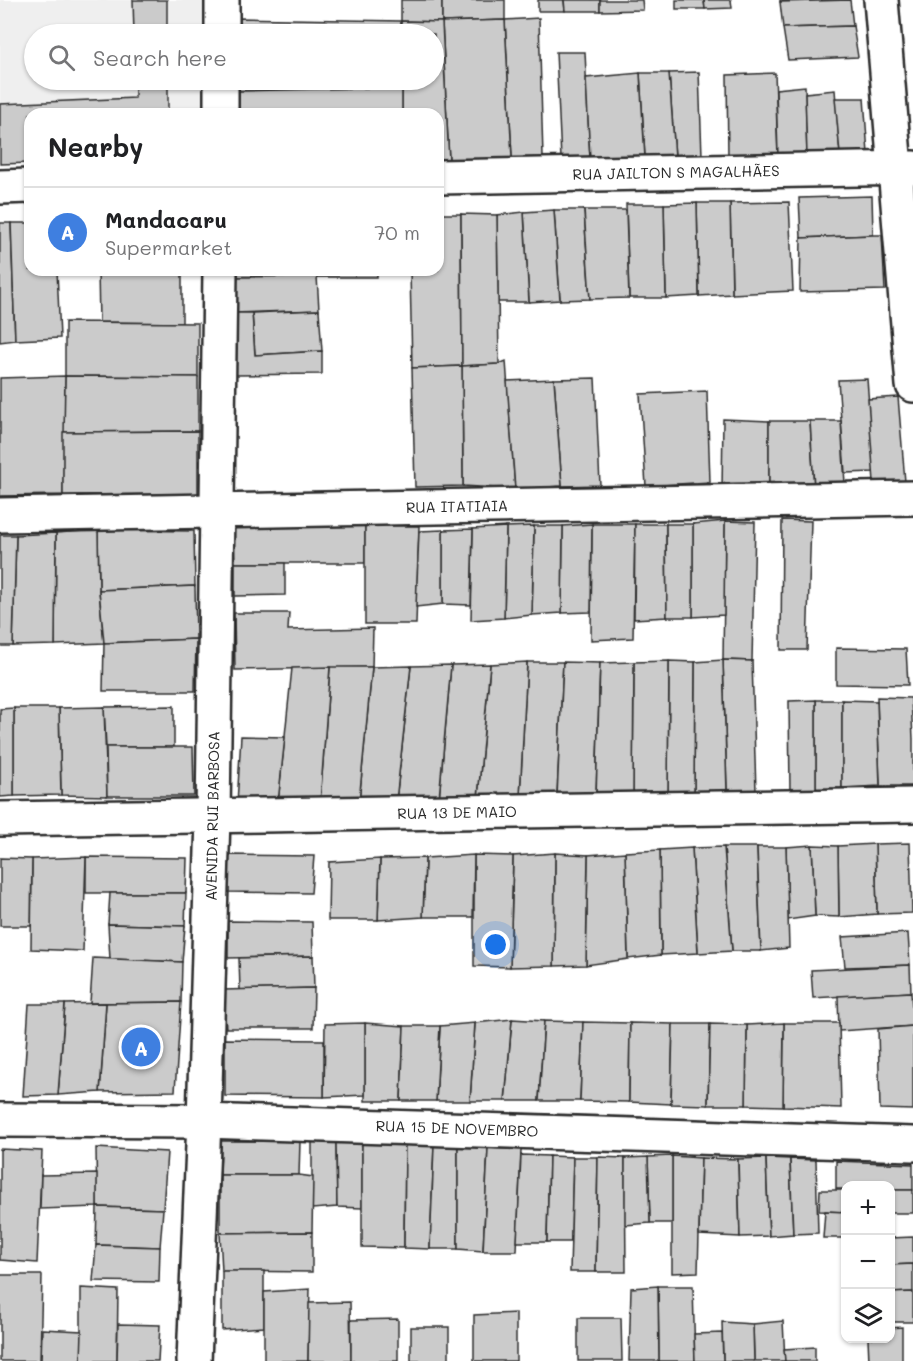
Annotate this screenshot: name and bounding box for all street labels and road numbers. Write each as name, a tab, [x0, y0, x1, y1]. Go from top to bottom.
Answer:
street label: RUA JAILTON S MAGALHÃES	[572, 160, 780, 184]
street label: RUA ITATIAIA	[406, 495, 508, 517]
street label: AVENIDA RUI BARBOSA	[201, 731, 223, 901]
street label: RUA 13 DE MAIO	[397, 801, 517, 823]
street label: RUA 15 DE NOVEMBRO	[375, 1115, 539, 1141]

